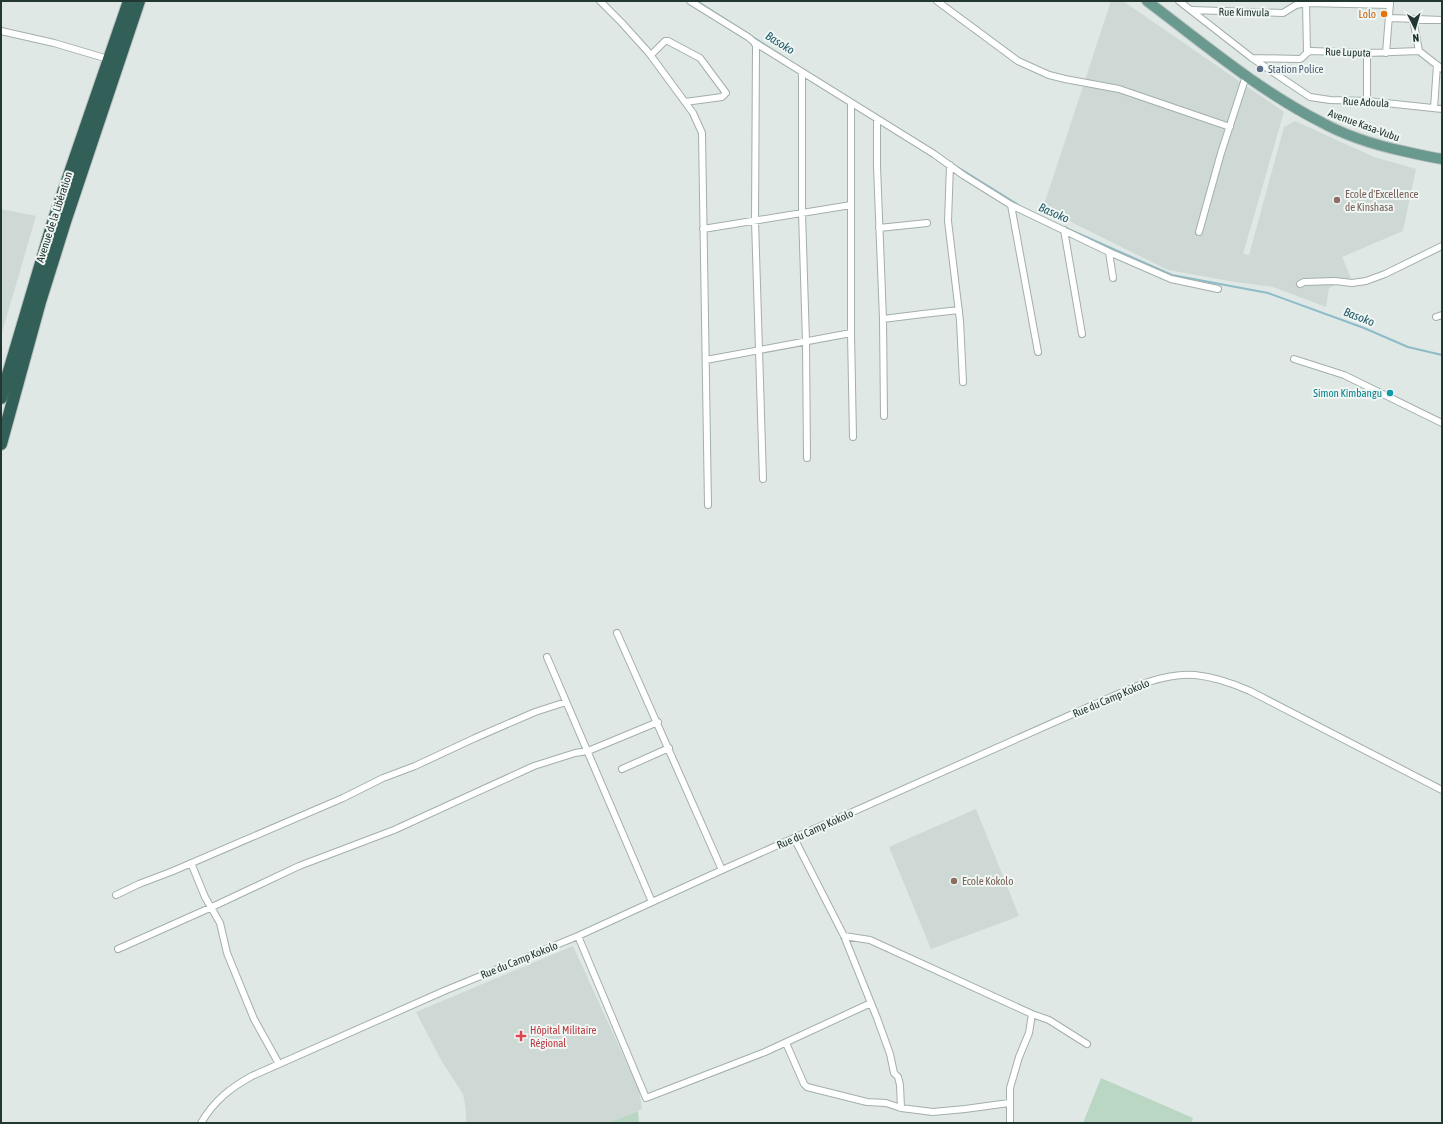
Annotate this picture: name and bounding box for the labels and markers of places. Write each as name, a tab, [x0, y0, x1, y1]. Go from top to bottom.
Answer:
place label: Lolo	[1359, 8, 1376, 20]
marker: Lolo	[1379, 9, 1389, 19]
place label: Station Police	[1268, 63, 1324, 75]
marker: Station Police	[1255, 64, 1265, 74]
place label: Ecole d'Excellence de Kinshasa	[1345, 188, 1418, 213]
marker: Ecole d'Excellence de Kinshasa	[1332, 195, 1342, 205]
place label: Simon Kimbangu	[1313, 387, 1382, 399]
marker: Simon Kimbangu	[1385, 388, 1395, 398]
place label: Ecole Kokolo	[962, 875, 1013, 887]
marker: Ecole Kokolo	[949, 876, 959, 886]
place label: Hôpital Militaire Régional	[530, 1024, 596, 1049]
marker: Hôpital Militaire Régional	[515, 1030, 527, 1042]

